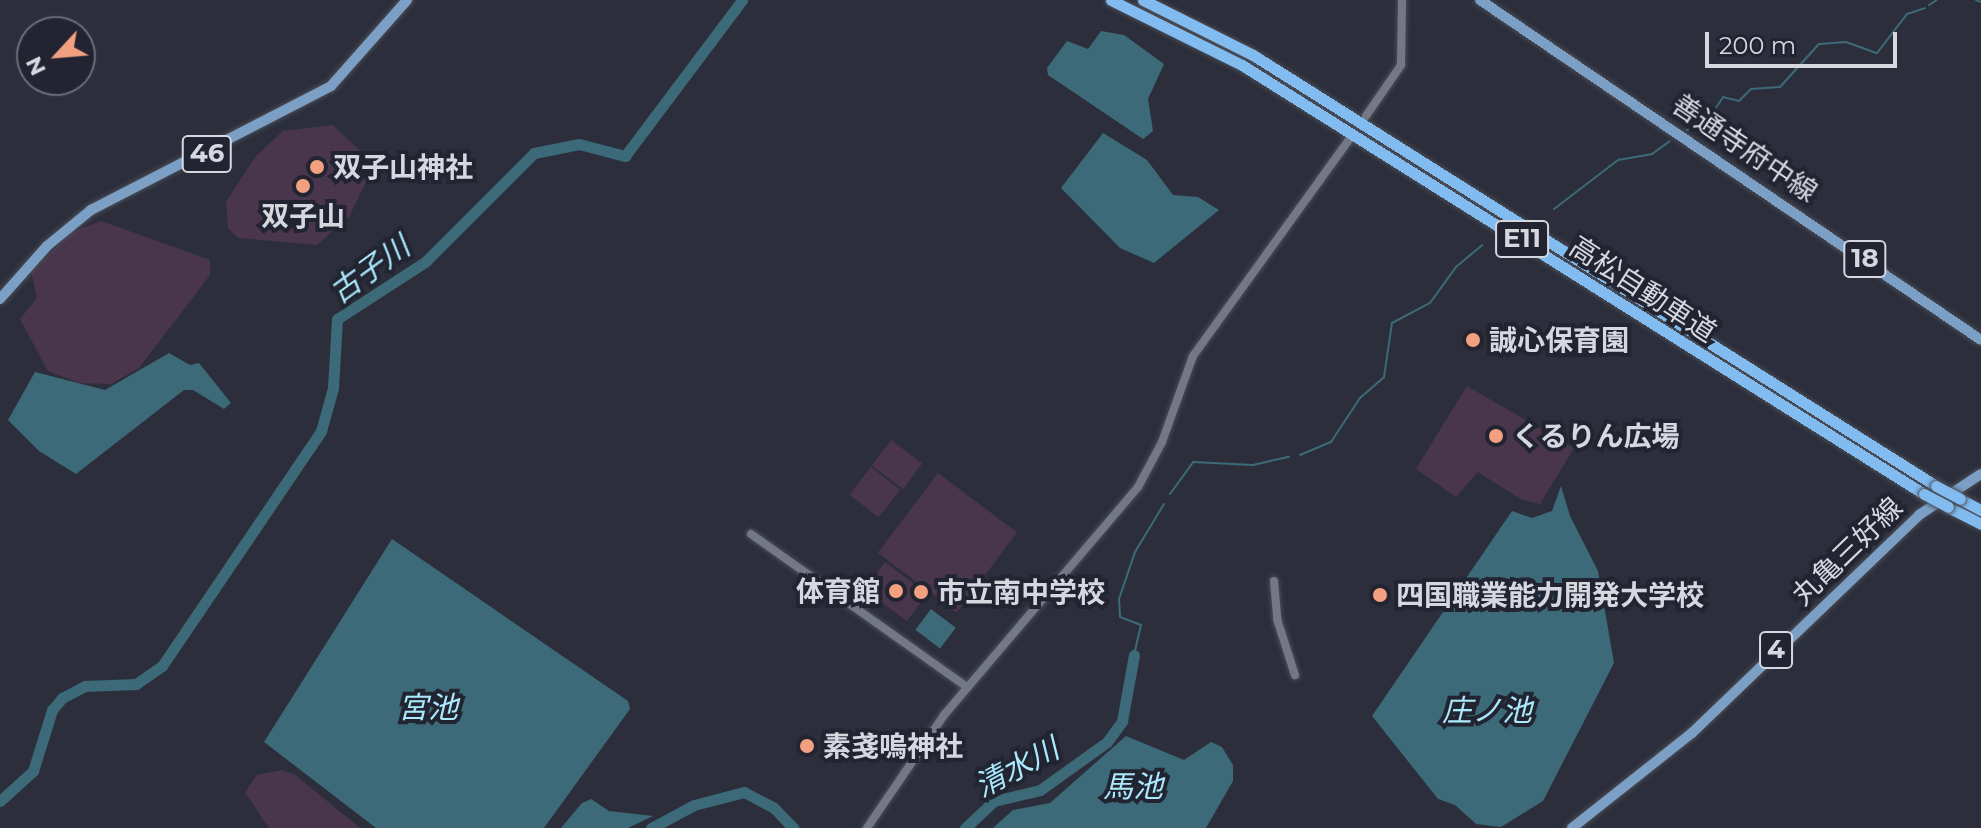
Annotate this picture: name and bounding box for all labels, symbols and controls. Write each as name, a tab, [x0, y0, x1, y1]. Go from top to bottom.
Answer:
north arrow	[16, 16, 96, 96]
scale bar	[1709, 16, 1901, 66]
text: 200 m	[1719, 31, 1796, 60]
text: N	[20, 52, 52, 80]
street label: 善通寺府中線	[1666, 87, 1824, 209]
road number: 46	[181, 132, 233, 176]
place label: 双子山神社	[333, 150, 473, 184]
marker: 双子山神社	[308, 158, 326, 176]
marker: 双子山	[294, 177, 312, 195]
place label: 双子山	[261, 199, 345, 233]
road number: E11	[1494, 217, 1550, 261]
water label: 古子川	[323, 229, 417, 311]
street label: 高松自動車道	[1563, 229, 1723, 349]
road number: 18	[1843, 237, 1887, 281]
place label: 誠心保育園	[1489, 323, 1629, 357]
marker: 誠心保育園	[1464, 331, 1482, 349]
place label: くるりん広場	[1512, 419, 1680, 453]
marker: くるりん広場	[1487, 427, 1505, 445]
street label: 丸亀三好線	[1785, 490, 1909, 612]
place label: 体育館	[796, 574, 880, 608]
place label: 市立南中学校	[937, 575, 1105, 609]
place label: 四国職業能力開発大学校	[1396, 578, 1704, 612]
marker: 体育館	[887, 582, 905, 600]
marker: 市立南中学校	[912, 583, 930, 601]
marker: 四国職業能力開発大学校	[1371, 586, 1389, 604]
road number: 4	[1758, 628, 1794, 672]
water label: 宮池	[398, 690, 458, 726]
water label: 庄ノ池	[1442, 693, 1532, 729]
place label: 素戔嗚神社	[823, 729, 963, 763]
water label: 清水川	[969, 731, 1065, 805]
marker: 素戔嗚神社	[798, 737, 816, 755]
water label: 馬池	[1103, 769, 1163, 805]

